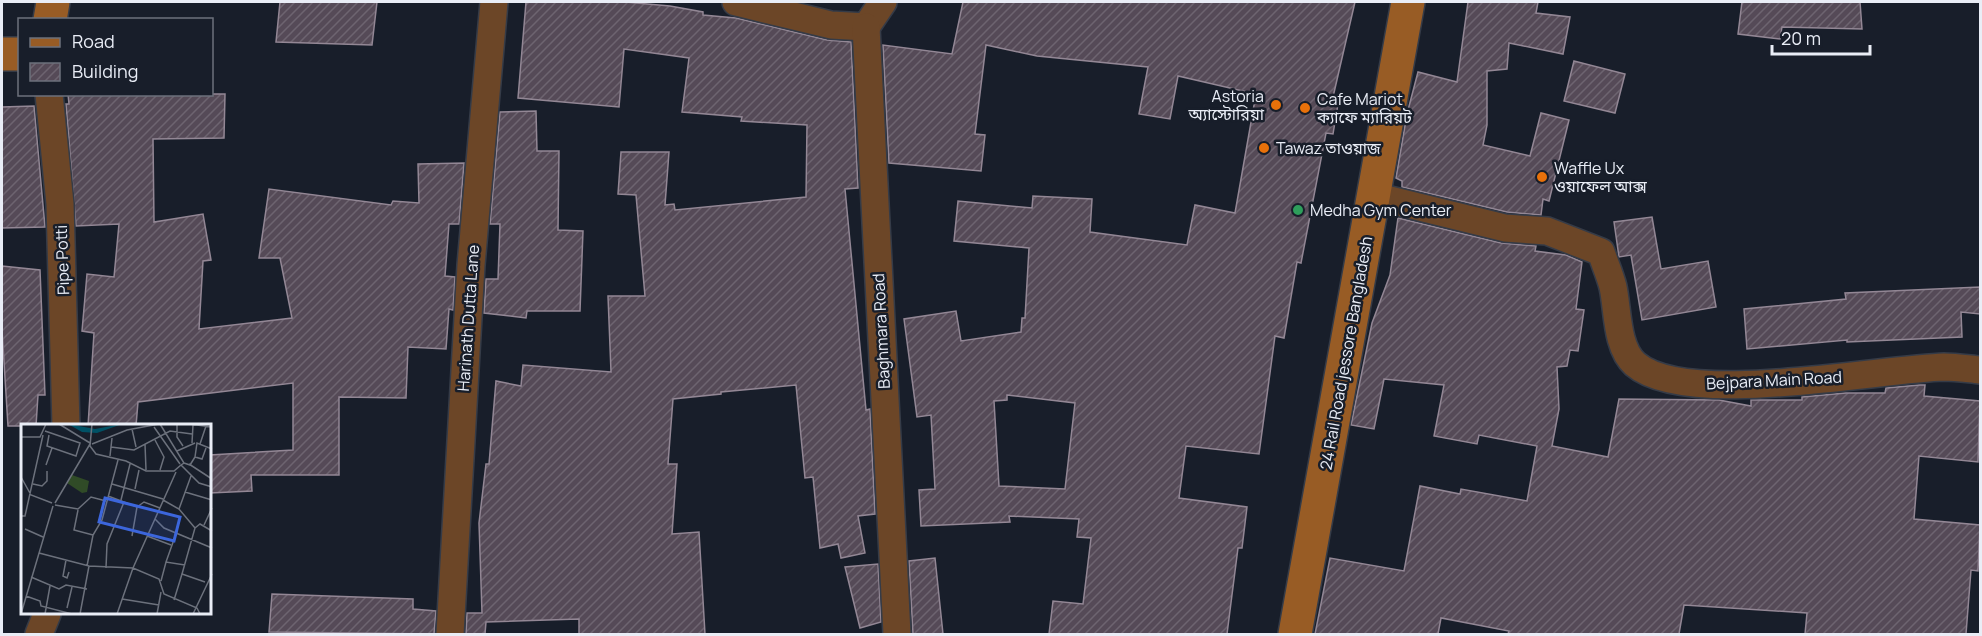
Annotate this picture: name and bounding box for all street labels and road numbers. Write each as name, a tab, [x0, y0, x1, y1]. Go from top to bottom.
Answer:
street label: Pipe Potti	[50, 225, 74, 295]
street label: 24 Rail Road jessore Bangladesh	[1315, 234, 1377, 472]
street label: Harinath Dutta Lane	[452, 244, 484, 392]
street label: Baghmara Road	[867, 273, 895, 389]
street label: Bejpara Main Road	[1706, 365, 1842, 395]

